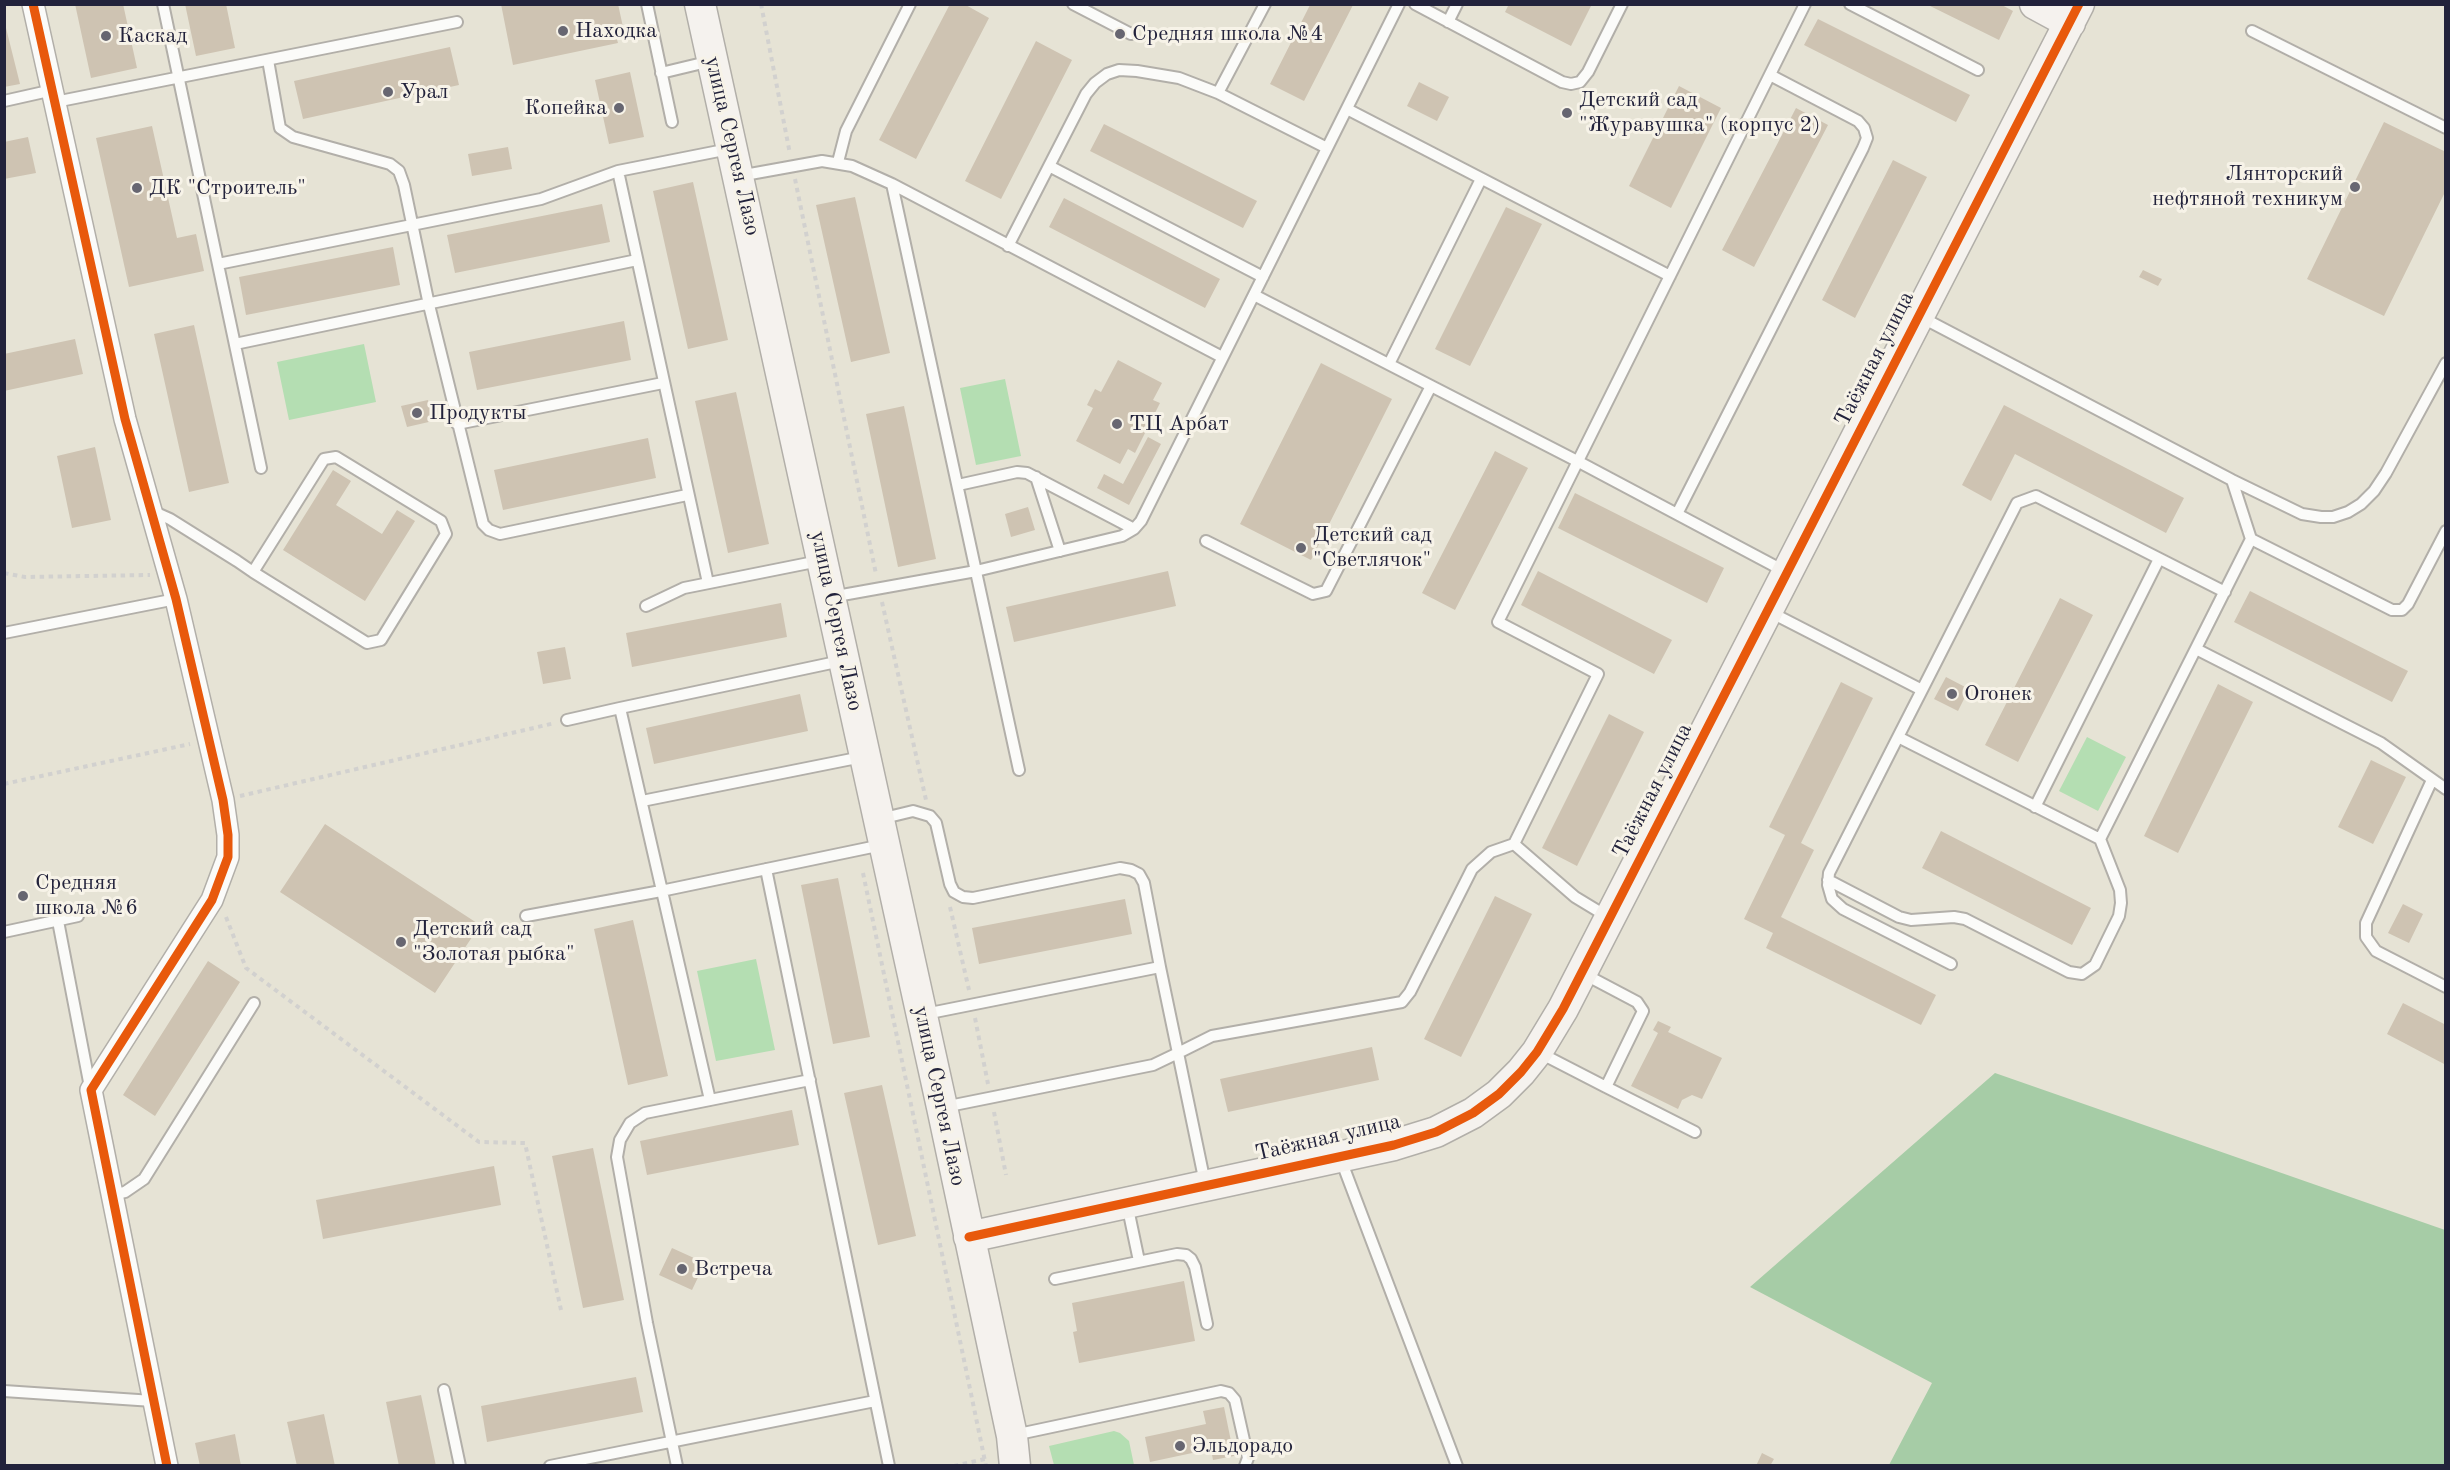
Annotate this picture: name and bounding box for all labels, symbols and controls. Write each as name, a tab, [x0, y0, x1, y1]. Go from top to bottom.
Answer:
place label: Находка	[575, 18, 657, 44]
place label: Средняя школа №4	[1132, 21, 1323, 47]
place label: Каскад	[118, 23, 187, 49]
marker: Находка	[556, 24, 570, 38]
marker: Средняя школа №4	[1113, 27, 1127, 41]
marker: Каскад	[99, 29, 113, 43]
street label: улица Сергея Лазо	[699, 54, 765, 238]
place label: Урал	[400, 79, 448, 105]
marker: Урал	[381, 85, 395, 99]
place label: Детский сад "Журавушка" (корпус 2)	[1579, 87, 1820, 138]
place label: Копейка	[524, 95, 607, 121]
marker: Копейка	[612, 101, 626, 115]
marker: Детский сад "Журавушка" (корпус 2)	[1560, 106, 1574, 120]
place label: Лянторский нефтяной техникум	[2152, 161, 2343, 212]
place label: ДК "Строитель"	[149, 175, 306, 201]
marker: Лянторский нефтяной техникум	[2348, 180, 2362, 194]
marker: ДК "Строитель"	[130, 181, 144, 195]
street label: Таёжная улица	[1830, 287, 1920, 431]
place label: Продукты	[429, 400, 526, 426]
marker: Продукты	[410, 406, 424, 420]
place label: ТЦ Арбат	[1129, 411, 1229, 437]
marker: ТЦ Арбат	[1110, 417, 1124, 431]
place label: Детский сад "Светлячок"	[1313, 522, 1431, 574]
street label: улица Сергея Лазо	[804, 529, 868, 713]
marker: Детский сад "Светлячок"	[1294, 541, 1308, 555]
place label: Огонек	[1964, 681, 2032, 707]
marker: Огонек	[1945, 687, 1959, 701]
street label: Таёжная улица	[1608, 719, 1698, 863]
place label: Средняя школа №6	[35, 870, 138, 921]
marker: Средняя школа №6	[16, 889, 30, 903]
place label: Детский сад "Золотая рыбка"	[413, 916, 575, 968]
marker: Детский сад "Золотая рыбка"	[394, 935, 408, 949]
street label: улица Сергея Лазо	[907, 1004, 971, 1188]
street label: Таёжная улица	[1253, 1108, 1403, 1168]
place label: Встреча	[694, 1256, 773, 1282]
marker: Встреча	[675, 1262, 689, 1276]
place label: Эльдорадо	[1192, 1433, 1293, 1459]
marker: Эльдорадо	[1173, 1439, 1187, 1453]

